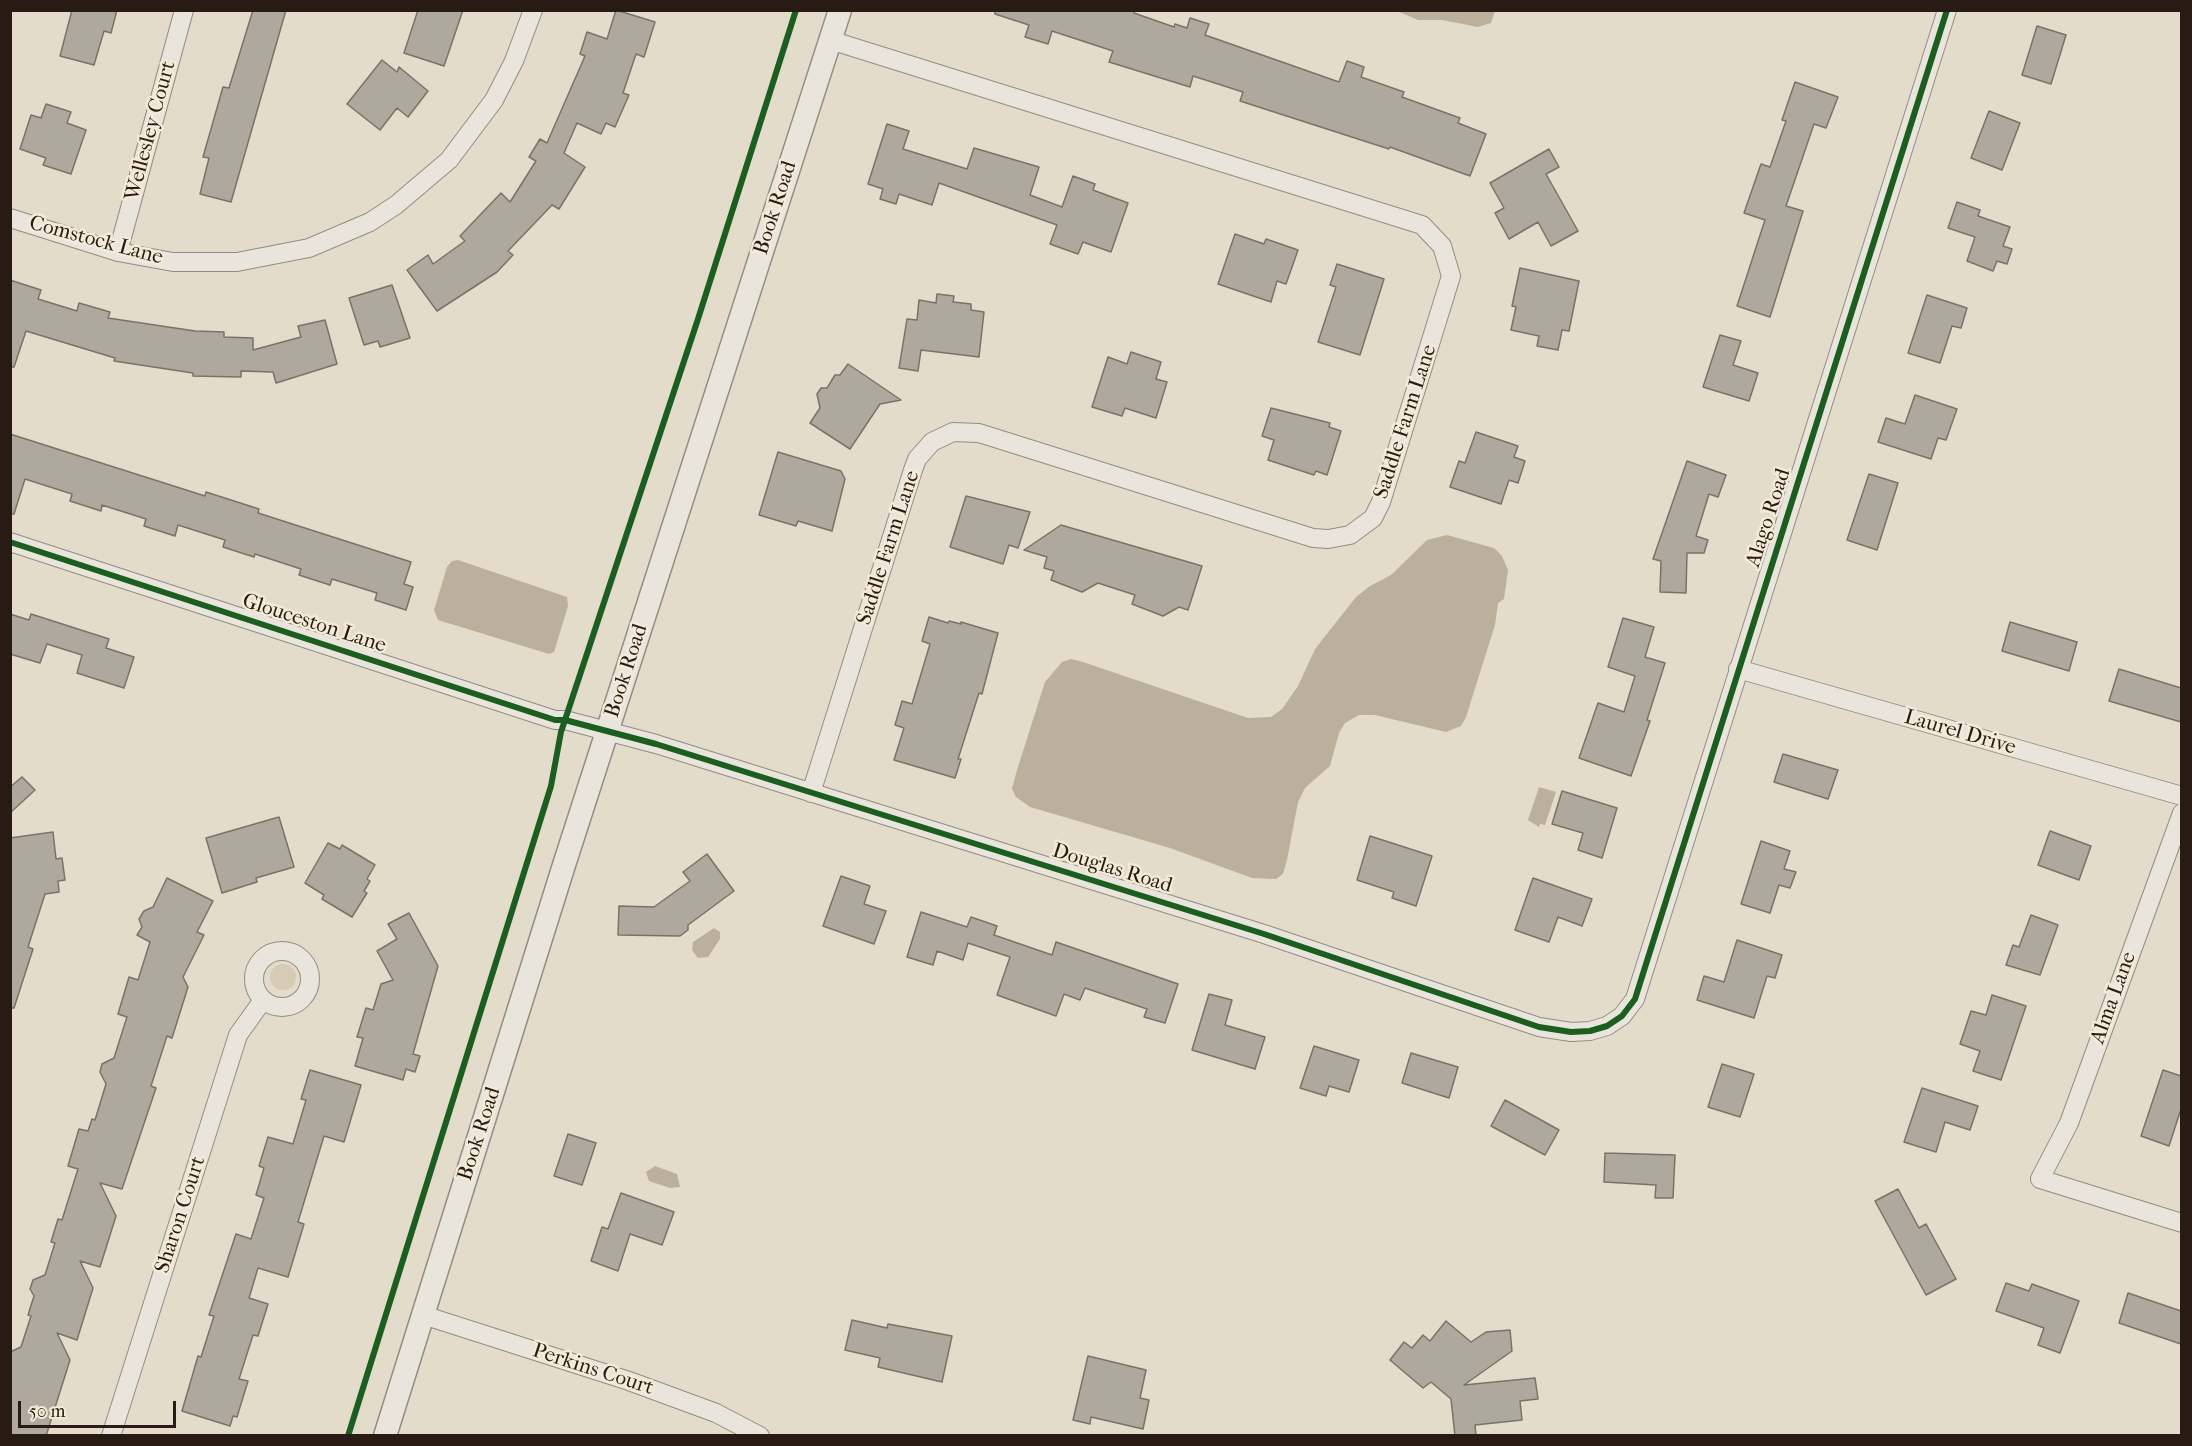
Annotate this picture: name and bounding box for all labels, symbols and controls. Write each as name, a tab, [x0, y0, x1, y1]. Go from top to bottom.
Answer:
street label: Wellesley Court	[120, 58, 182, 204]
street label: Book Road	[749, 158, 803, 258]
street label: Comstock Lane	[26, 211, 166, 271]
street label: Saddle Farm Lane	[1369, 342, 1443, 502]
street label: Alago Road	[1741, 466, 1797, 570]
street label: Saddle Farm Lane	[852, 468, 926, 628]
street label: Glouceston Lane	[239, 589, 389, 659]
street label: Book Road	[600, 621, 654, 721]
street label: Laurel Drive	[1901, 705, 2019, 761]
street label: Douglas Road	[1049, 839, 1175, 899]
street label: Alma Lane	[2086, 949, 2142, 1047]
street label: Book Road	[453, 1084, 507, 1184]
street label: Sharon Court	[150, 1153, 212, 1277]
street label: Perkins Court	[529, 1339, 657, 1401]
scale bar	[21, 1389, 178, 1427]
text: 50 m	[29, 1401, 65, 1422]

